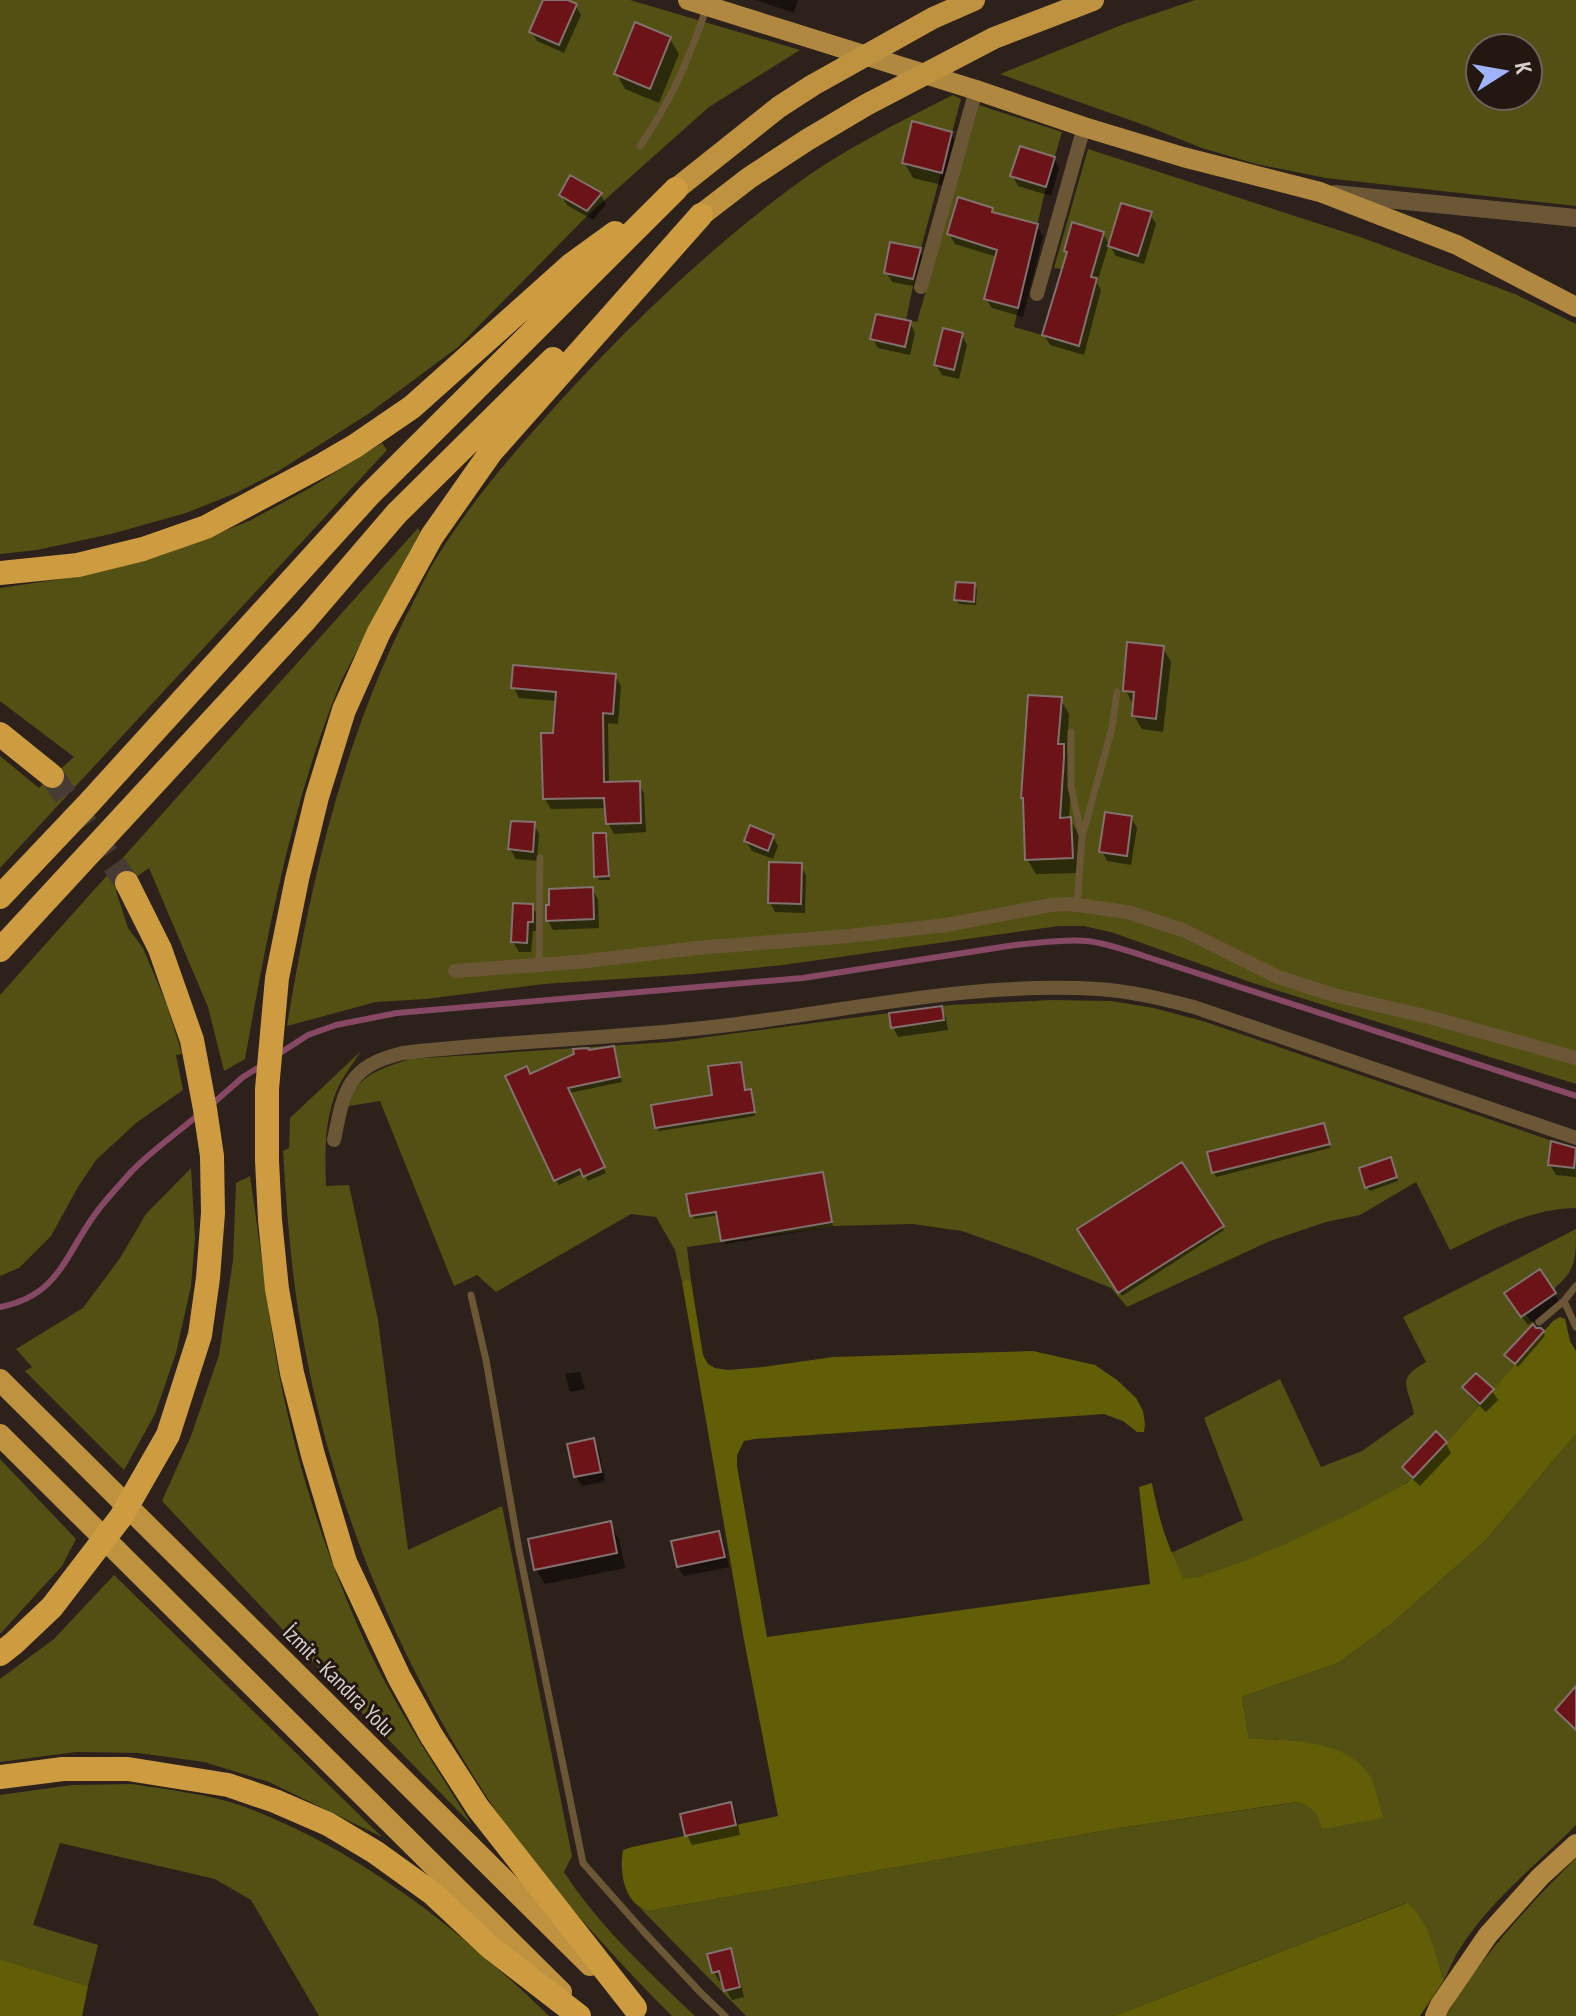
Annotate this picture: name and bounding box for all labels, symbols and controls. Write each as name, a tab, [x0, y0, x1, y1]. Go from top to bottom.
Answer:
north arrow	[1464, 32, 1544, 112]
text: K	[1509, 60, 1539, 77]
street label: İzmit - Kandıra Yolu	[277, 1618, 401, 1742]

